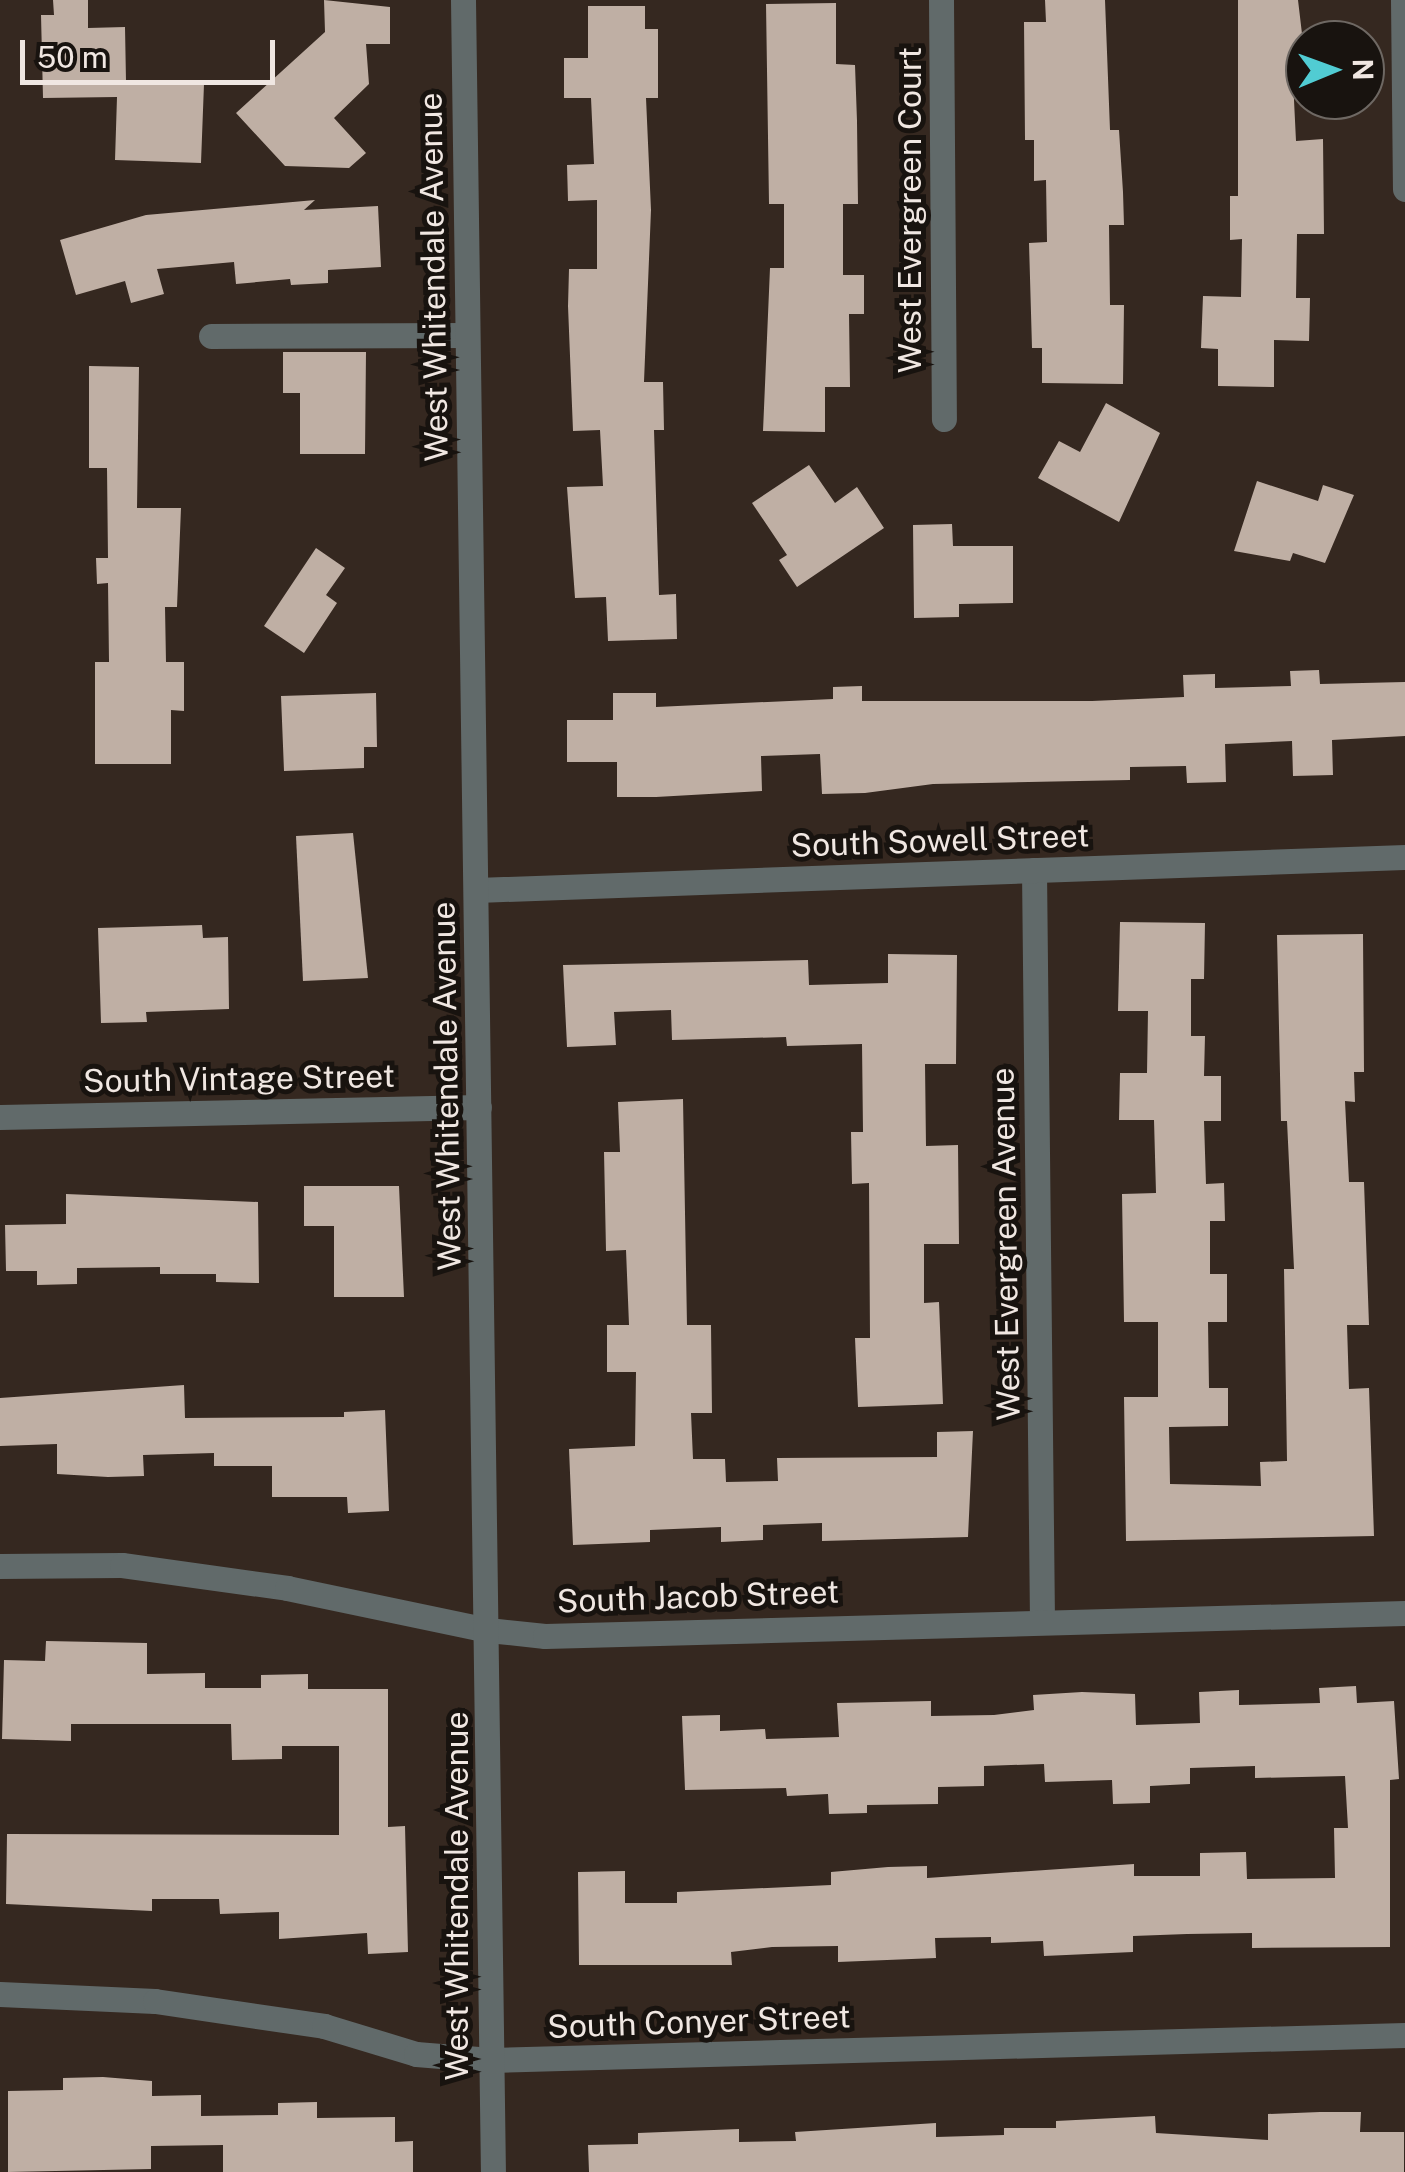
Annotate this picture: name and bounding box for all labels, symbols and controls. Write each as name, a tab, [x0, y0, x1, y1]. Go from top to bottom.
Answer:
scale bar	[25, 20, 280, 82]
north arrow	[1285, 20, 1385, 120]
text: 50 m	[37, 39, 108, 75]
street label: West Evergreen Court	[891, 47, 929, 373]
text: N	[1347, 58, 1380, 81]
street label: West Whitendale Avenue	[412, 92, 456, 462]
street label: South Sowell Street	[790, 817, 1090, 865]
street label: West Whitendale Avenue	[425, 901, 469, 1271]
street label: South Vintage Street	[82, 1057, 396, 1101]
street label: West Evergreen Avenue	[984, 1067, 1028, 1421]
street label: South Jacob Street	[556, 1573, 840, 1621]
street label: West Whitendale Avenue	[438, 1711, 476, 2081]
street label: South Conyer Street	[547, 1998, 851, 2046]

